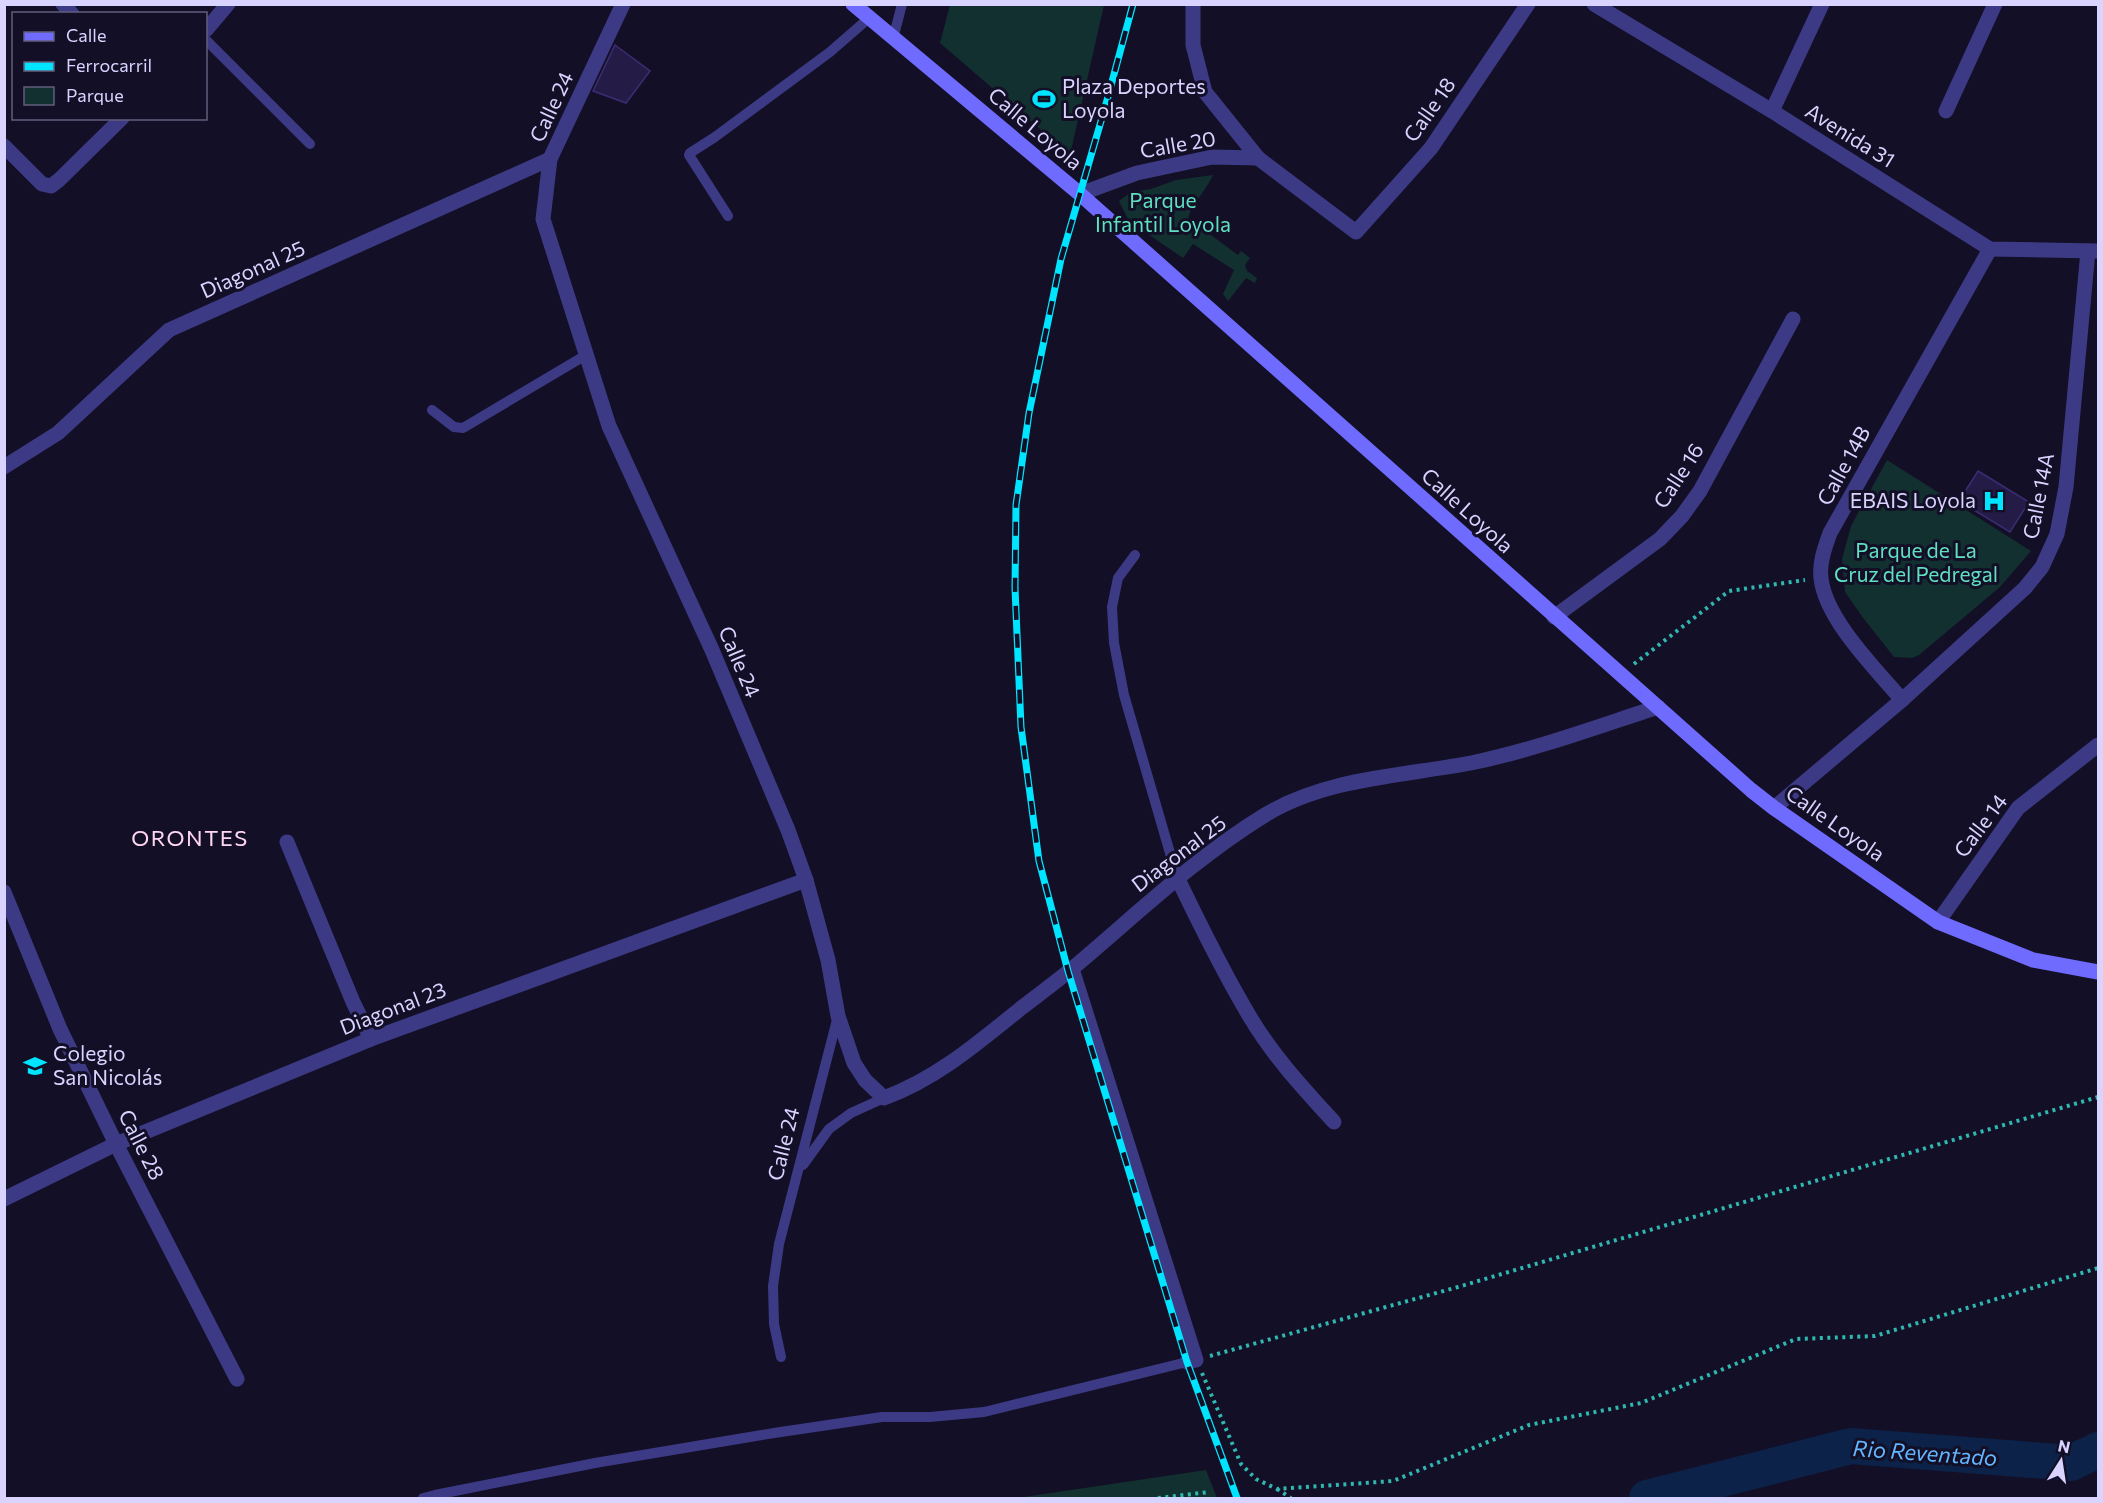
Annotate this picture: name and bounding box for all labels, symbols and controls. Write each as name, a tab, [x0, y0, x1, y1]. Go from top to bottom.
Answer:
legend	[12, 12, 207, 120]
text: Calle	[66, 24, 106, 46]
text: Ferrocarril	[66, 54, 152, 76]
street label: Calle 24	[523, 67, 578, 146]
street label: Calle 18	[1398, 72, 1460, 146]
place label: Plaza Deportes Loyola	[1062, 73, 1206, 122]
street label: Calle Loyola	[984, 81, 1088, 174]
text: Parque	[66, 84, 124, 106]
sports icon: Plaza Deportes Loyola	[1031, 86, 1057, 112]
street label: Avenida 31	[1801, 97, 1900, 172]
street label: Calle 20	[1138, 125, 1218, 162]
park label: Parque Infantil Loyola	[1095, 187, 1231, 236]
street label: Diagonal 25	[196, 235, 308, 303]
street label: Calle 14B	[1811, 421, 1875, 509]
street label: Calle 16	[1647, 438, 1708, 513]
street label: Calle 14A	[2017, 451, 2058, 541]
street label: Calle Loyola	[1417, 462, 1519, 558]
place label: EBAIS Loyola	[1850, 487, 1976, 512]
hospital icon: EBAIS Loyola	[1981, 488, 2007, 514]
park label: Parque de La Cruz del Pedregal	[1834, 537, 1998, 586]
street label: Calle 24	[714, 622, 767, 701]
street label: Calle Loyola	[1782, 780, 1890, 866]
street label: Calle 14	[1948, 788, 2012, 862]
street label: Diagonal 25	[1126, 809, 1230, 896]
district label: ORONTES	[131, 824, 249, 851]
street label: Diagonal 23	[336, 976, 449, 1039]
place label: Colegio San Nicolás	[53, 1040, 162, 1089]
school or university icon: Colegio San Nicolás	[22, 1053, 48, 1079]
street label: Calle 24	[761, 1104, 804, 1183]
street label: Calle 28	[114, 1105, 171, 1184]
north arrow	[2031, 1431, 2091, 1491]
water label: Rio Reventado	[1852, 1434, 1998, 1471]
text: N	[2056, 1435, 2072, 1456]

